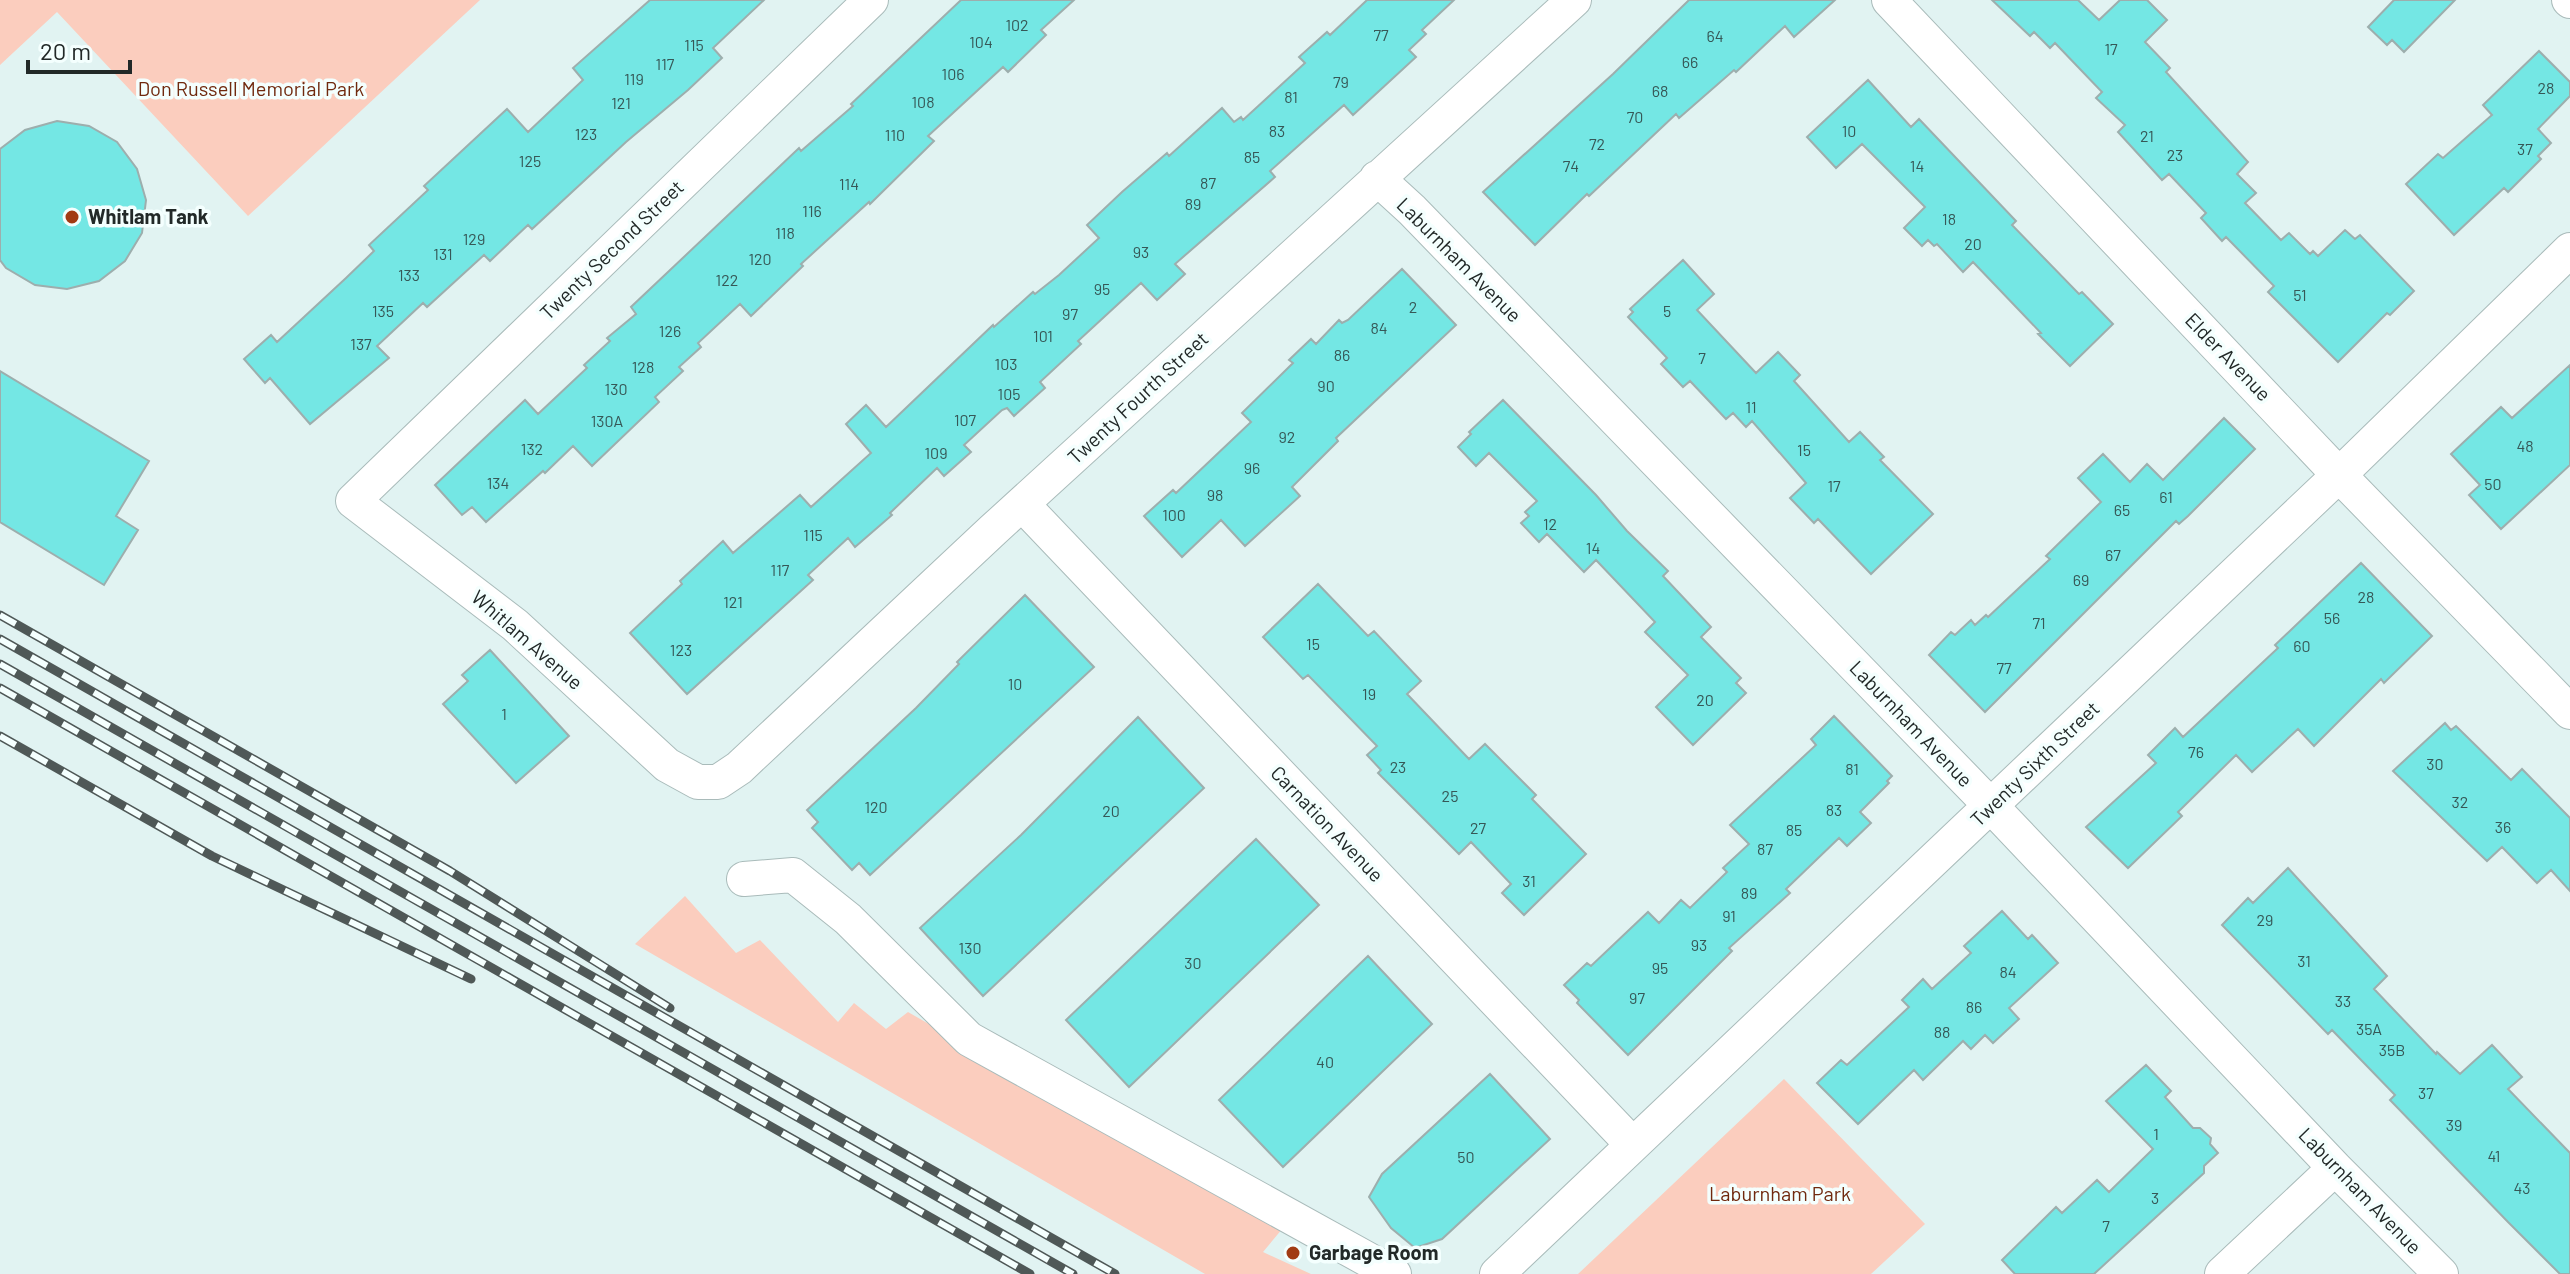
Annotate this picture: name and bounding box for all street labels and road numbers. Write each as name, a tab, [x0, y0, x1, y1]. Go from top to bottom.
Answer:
street label: Twenty Second Street	[534, 174, 688, 324]
street label: Laburnham Avenue	[1392, 192, 1527, 327]
street label: Elder Avenue	[2181, 307, 2277, 405]
street label: Twenty Fourth Street	[1062, 326, 1212, 468]
street label: Whitlam Avenue	[467, 584, 588, 694]
street label: Laburnham Avenue	[1845, 655, 1978, 791]
street label: Twenty Sixth Street	[1965, 696, 2104, 831]
street label: Carnation Avenue	[1266, 760, 1389, 886]
street label: Laburnham Avenue	[2294, 1122, 2427, 1258]

